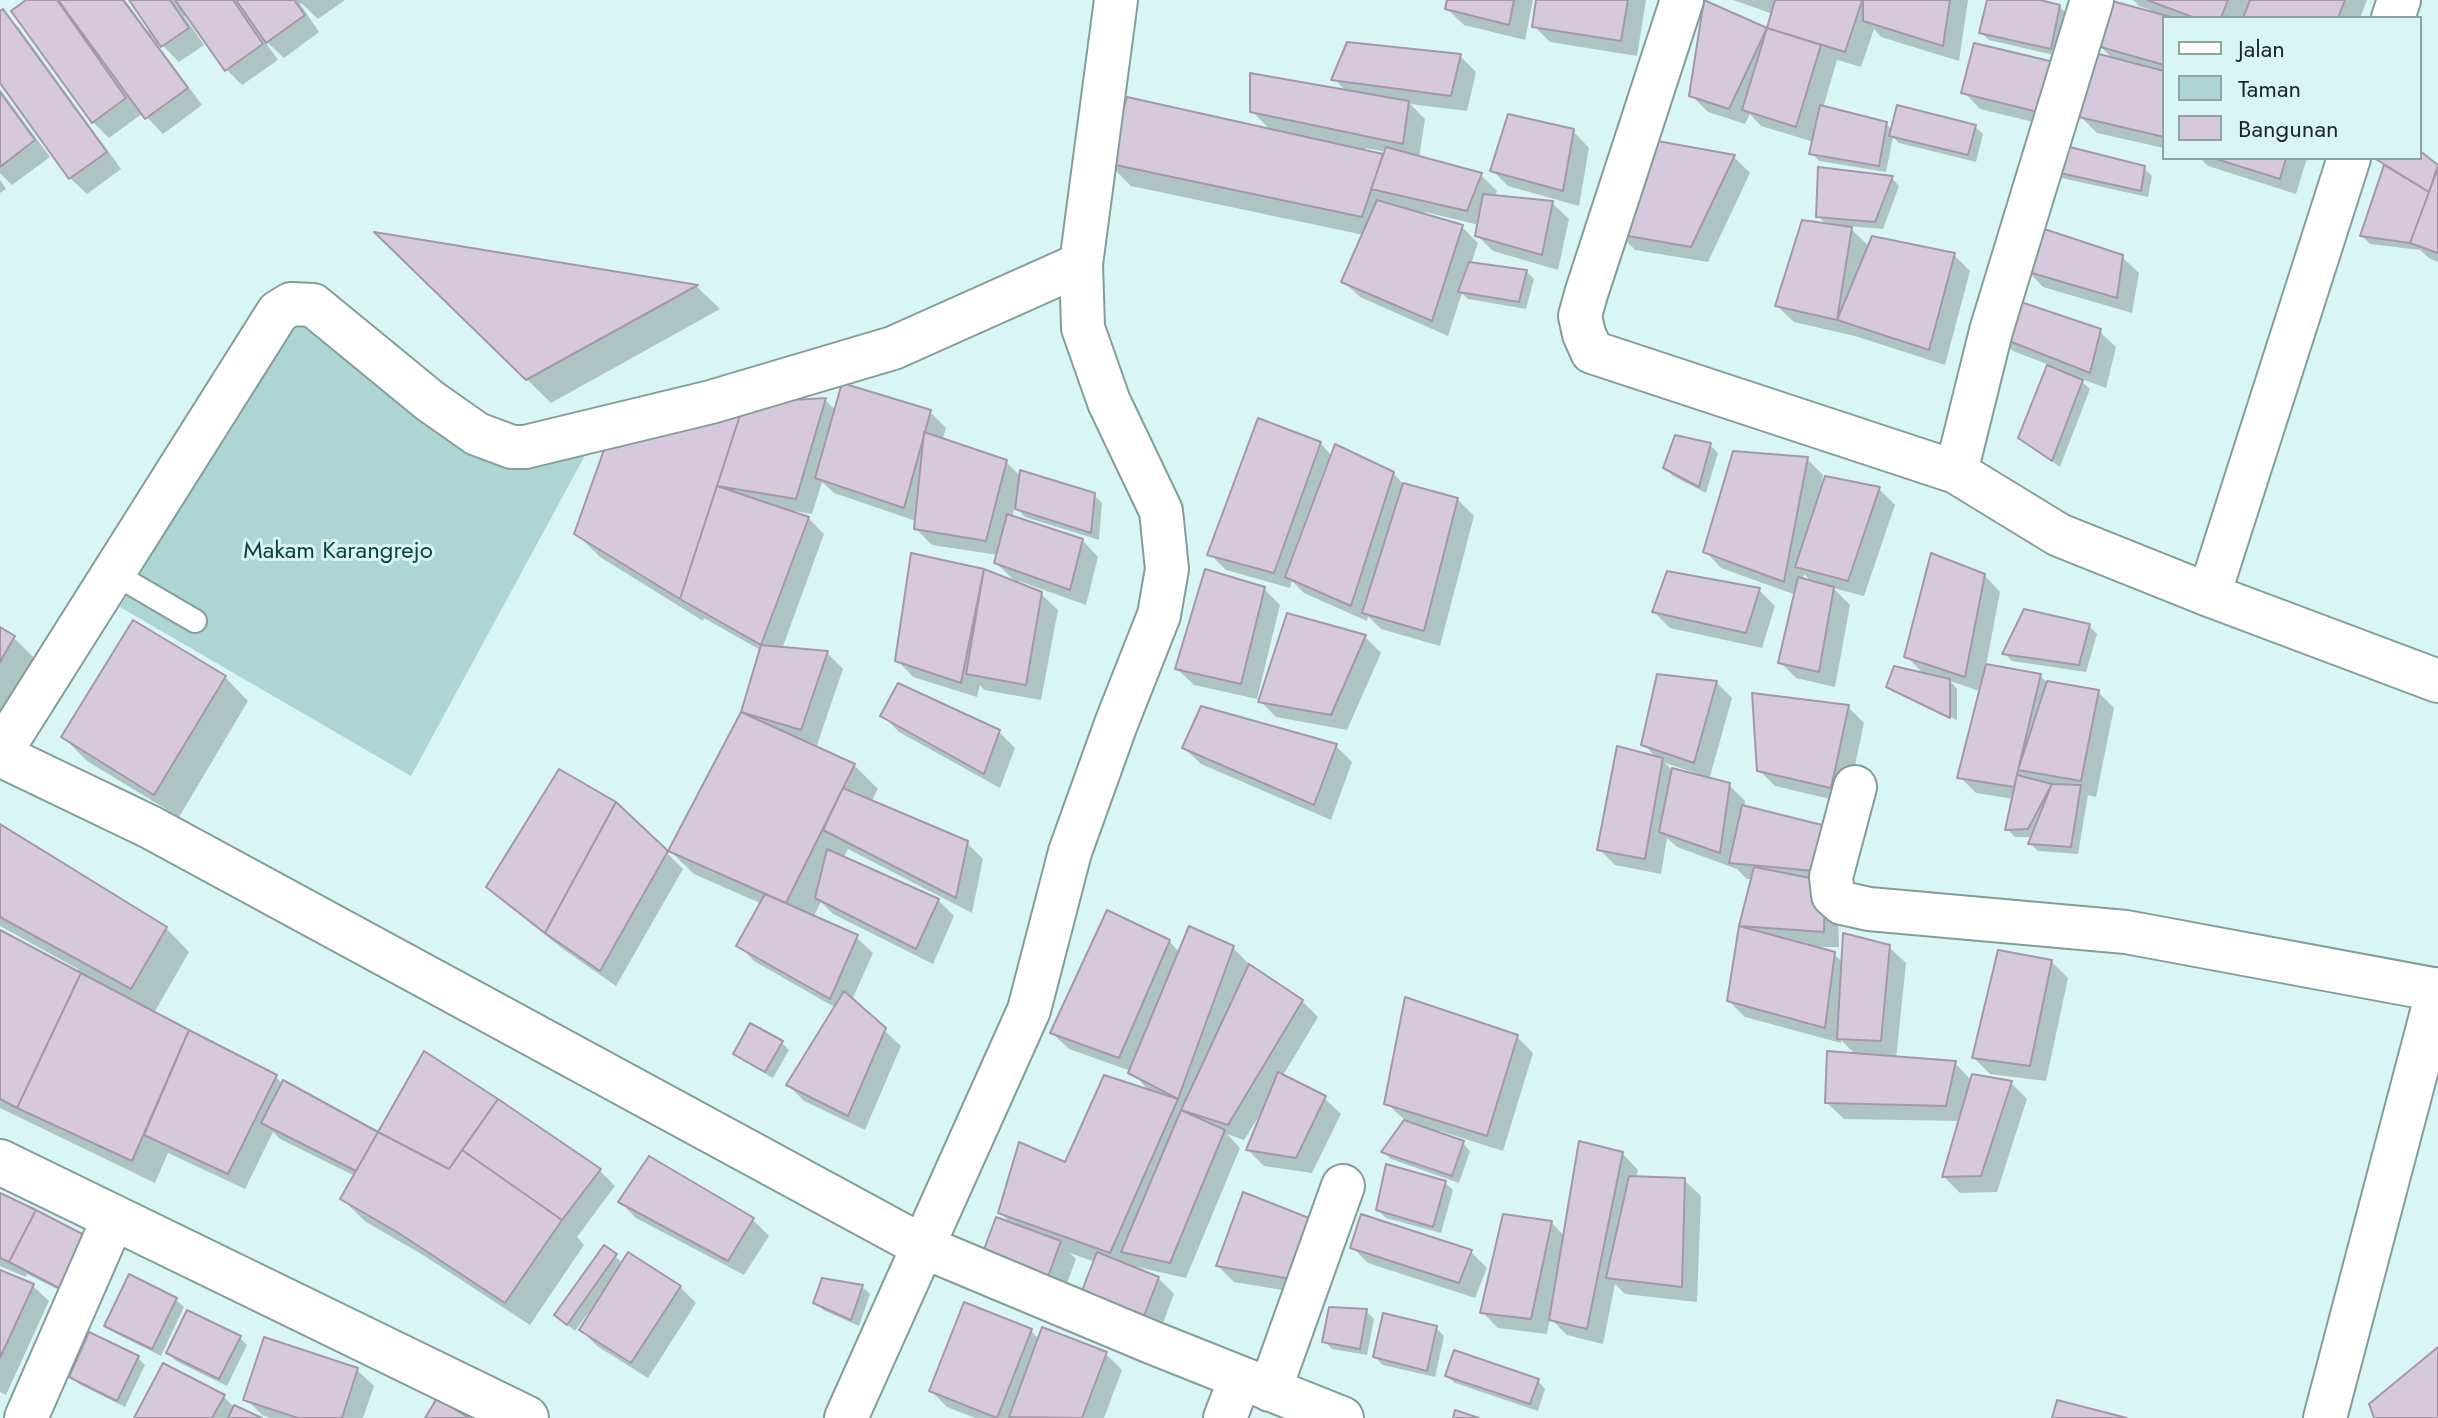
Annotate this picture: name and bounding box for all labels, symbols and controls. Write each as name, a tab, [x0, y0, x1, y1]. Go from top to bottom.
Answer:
legend	[2162, 16, 2422, 160]
text: Jalan	[2238, 31, 2285, 66]
text: Taman	[2238, 71, 2301, 106]
text: Bangunan	[2238, 111, 2339, 146]
park label: Makam Karangrejo	[243, 538, 433, 566]

